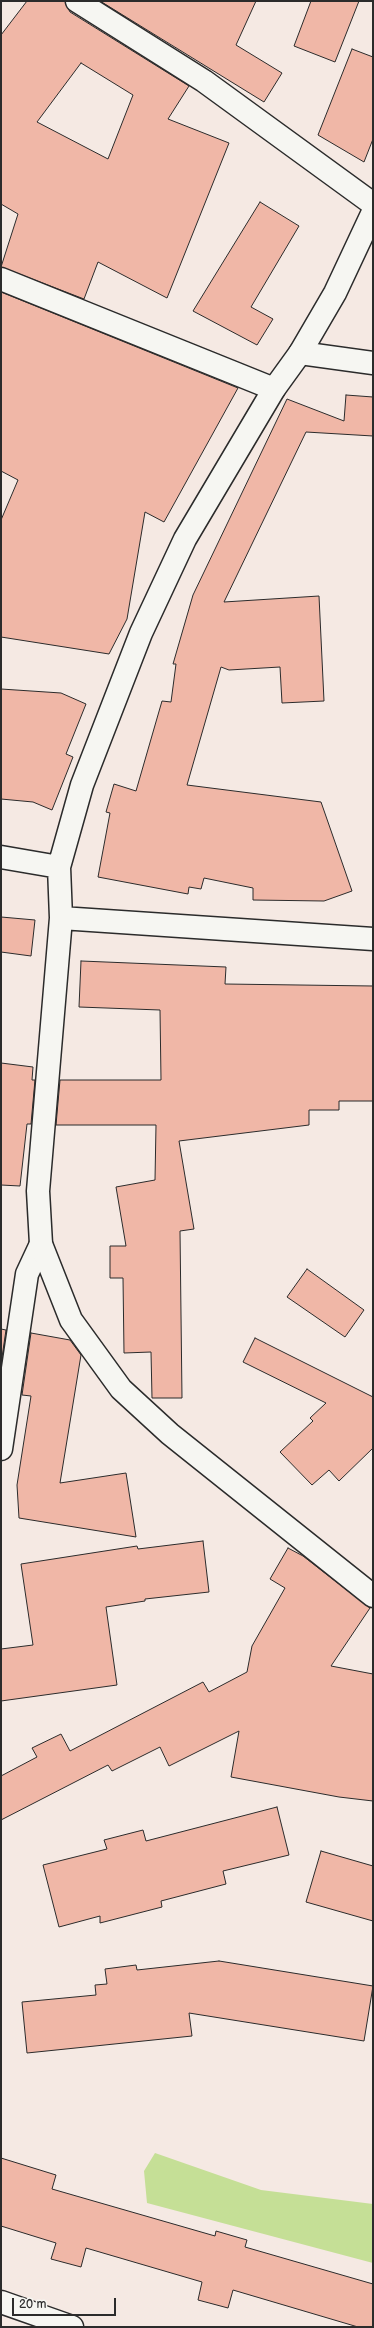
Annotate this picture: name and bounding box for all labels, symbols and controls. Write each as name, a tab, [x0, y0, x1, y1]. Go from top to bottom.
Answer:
scale bar	[14, 2290, 118, 2316]
text: 20 m	[19, 2297, 46, 2312]

